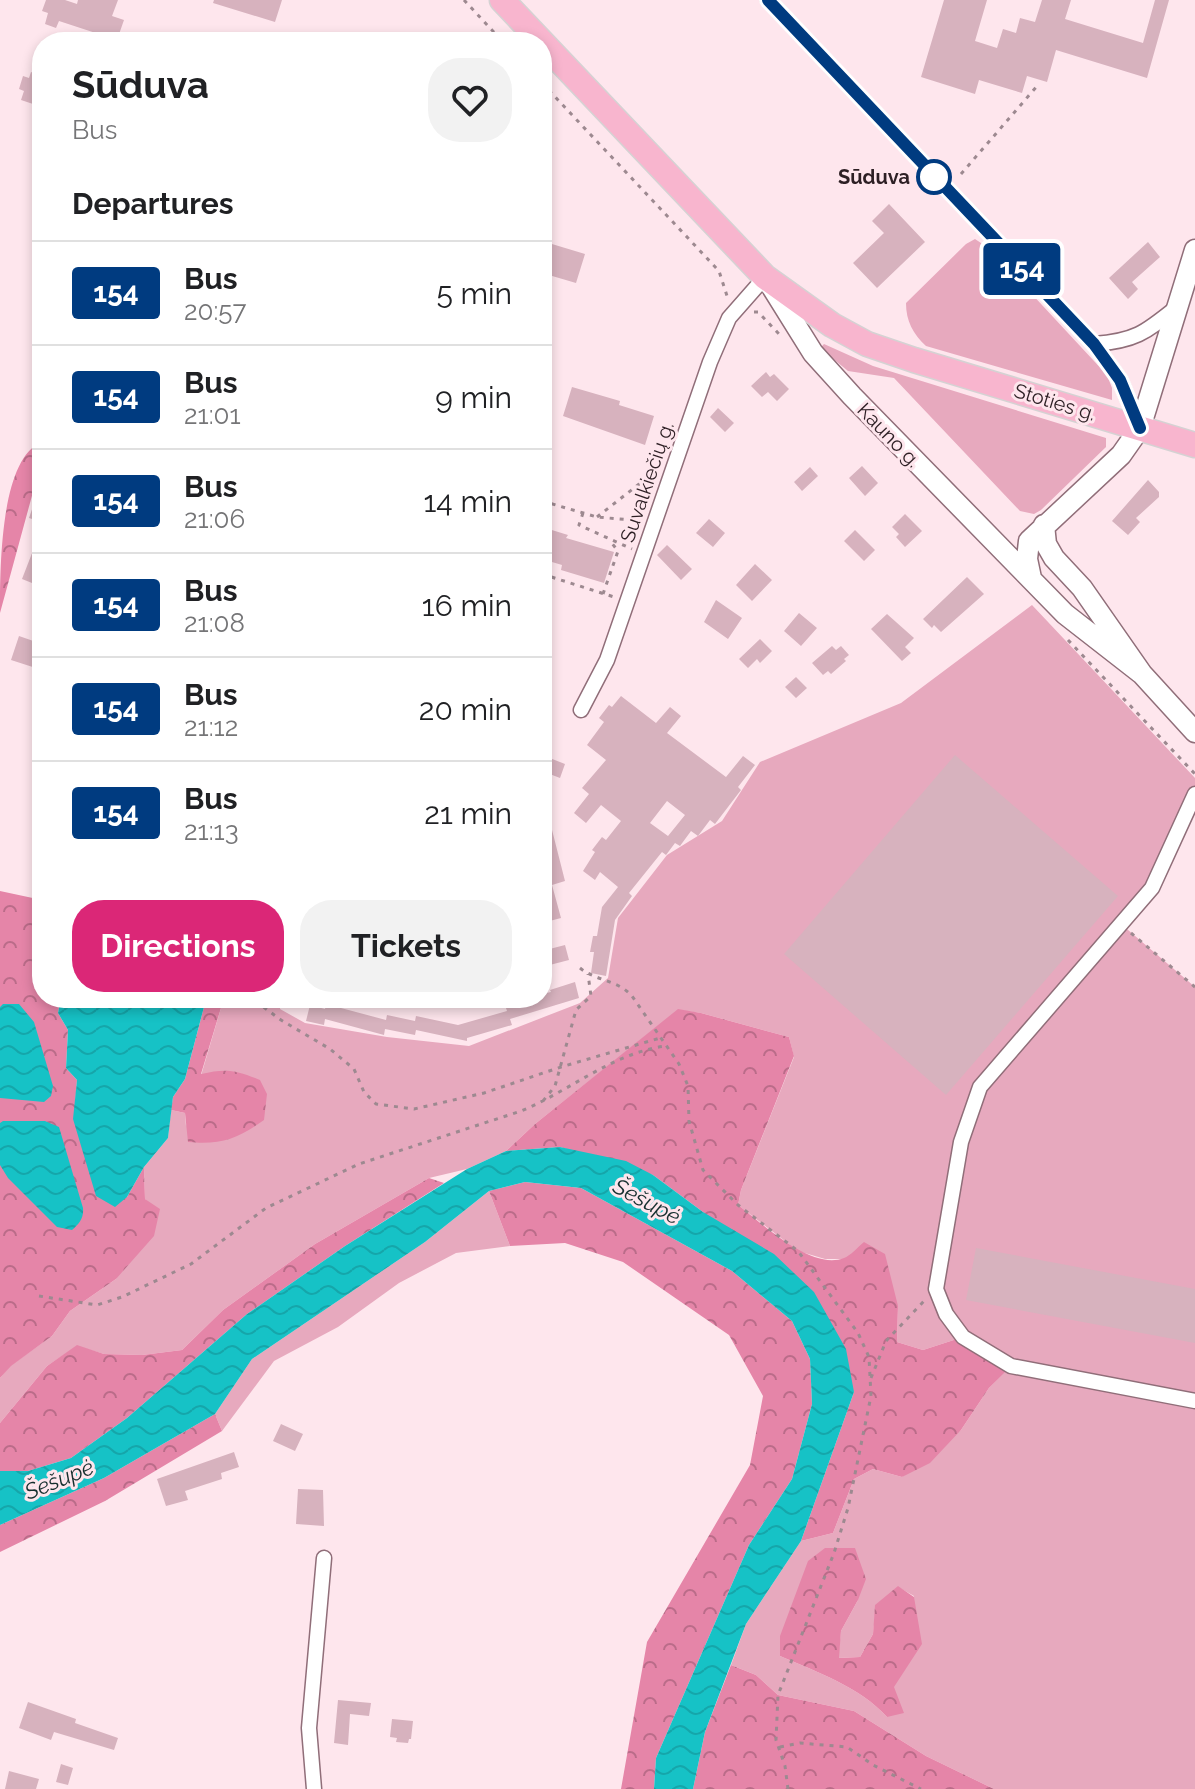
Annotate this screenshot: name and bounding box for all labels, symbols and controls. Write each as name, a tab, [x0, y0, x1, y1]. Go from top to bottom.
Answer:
button: heart	[428, 58, 512, 142]
text: Sūduva	[72, 62, 209, 107]
text: Bus	[72, 115, 117, 145]
marker: Sūduva	[917, 160, 951, 194]
place label: Sūduva	[838, 165, 910, 189]
text: Departures	[72, 186, 234, 221]
line badge: 154	[976, 243, 1068, 295]
text: 154	[999, 252, 1045, 285]
text: Bus	[184, 261, 238, 296]
text: 154	[93, 276, 139, 309]
text: 5 min	[436, 276, 512, 311]
text: 20:57	[184, 296, 246, 326]
text: Bus	[184, 365, 238, 400]
street label: Stoties g.	[1011, 378, 1099, 426]
text: 154	[93, 380, 139, 413]
text: 9 min	[435, 380, 512, 415]
street label: Kauno g.	[852, 398, 926, 472]
text: 21:01	[184, 400, 241, 430]
street label: Suvalkiečių g.	[615, 419, 679, 545]
text: Bus	[184, 469, 238, 504]
text: 154	[93, 484, 139, 517]
text: 14 min	[424, 484, 512, 519]
text: 21:06	[184, 504, 245, 534]
text: Bus	[184, 573, 238, 608]
text: 154	[93, 588, 139, 621]
text: 16 min	[422, 588, 512, 623]
text: 21:08	[184, 608, 245, 638]
text: Bus	[184, 677, 238, 712]
text: 154	[93, 692, 139, 725]
text: 20 min	[419, 692, 512, 727]
text: 21:12	[184, 712, 238, 742]
text: Bus	[184, 781, 238, 816]
text: 154	[93, 796, 139, 829]
text: 21 min	[424, 796, 512, 831]
text: 21:13	[184, 816, 239, 846]
button: Directions	[72, 900, 284, 992]
button: Tickets	[300, 900, 512, 992]
water label: Šešupė	[608, 1171, 686, 1230]
water label: Šešupė	[19, 1452, 98, 1505]

